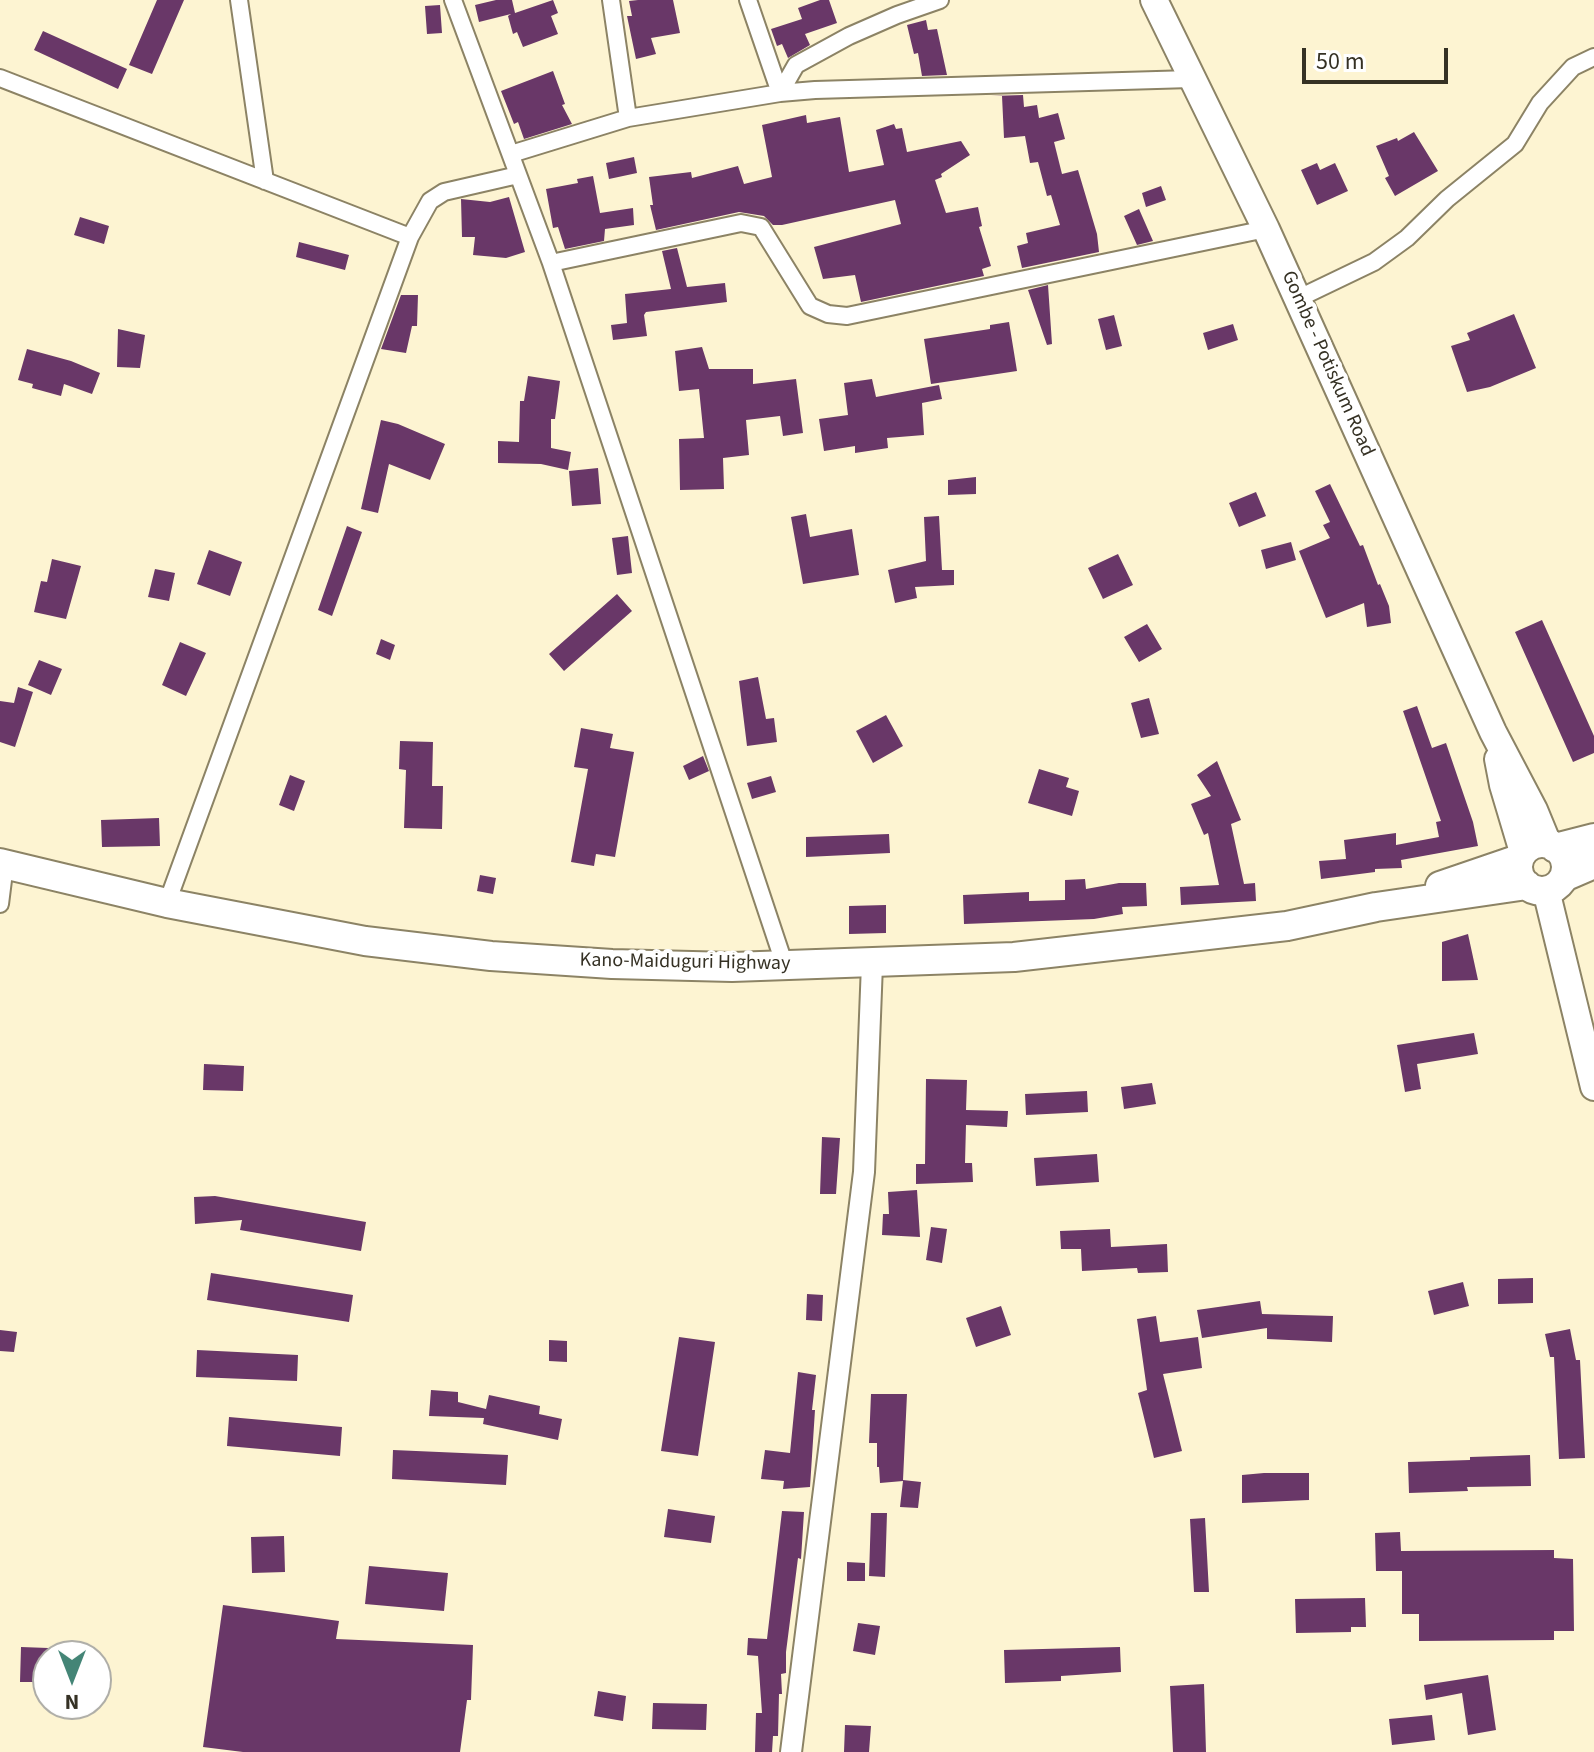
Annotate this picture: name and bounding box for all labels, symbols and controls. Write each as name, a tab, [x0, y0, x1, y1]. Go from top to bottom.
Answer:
scale bar	[1306, 32, 1452, 82]
text: 50 m	[1316, 44, 1365, 79]
street label: Gombe - Potiskum Road	[1275, 268, 1379, 460]
street label: Kano-Maiduguri Highway	[579, 949, 791, 977]
north arrow	[32, 1640, 112, 1720]
text: N	[65, 1686, 79, 1718]

